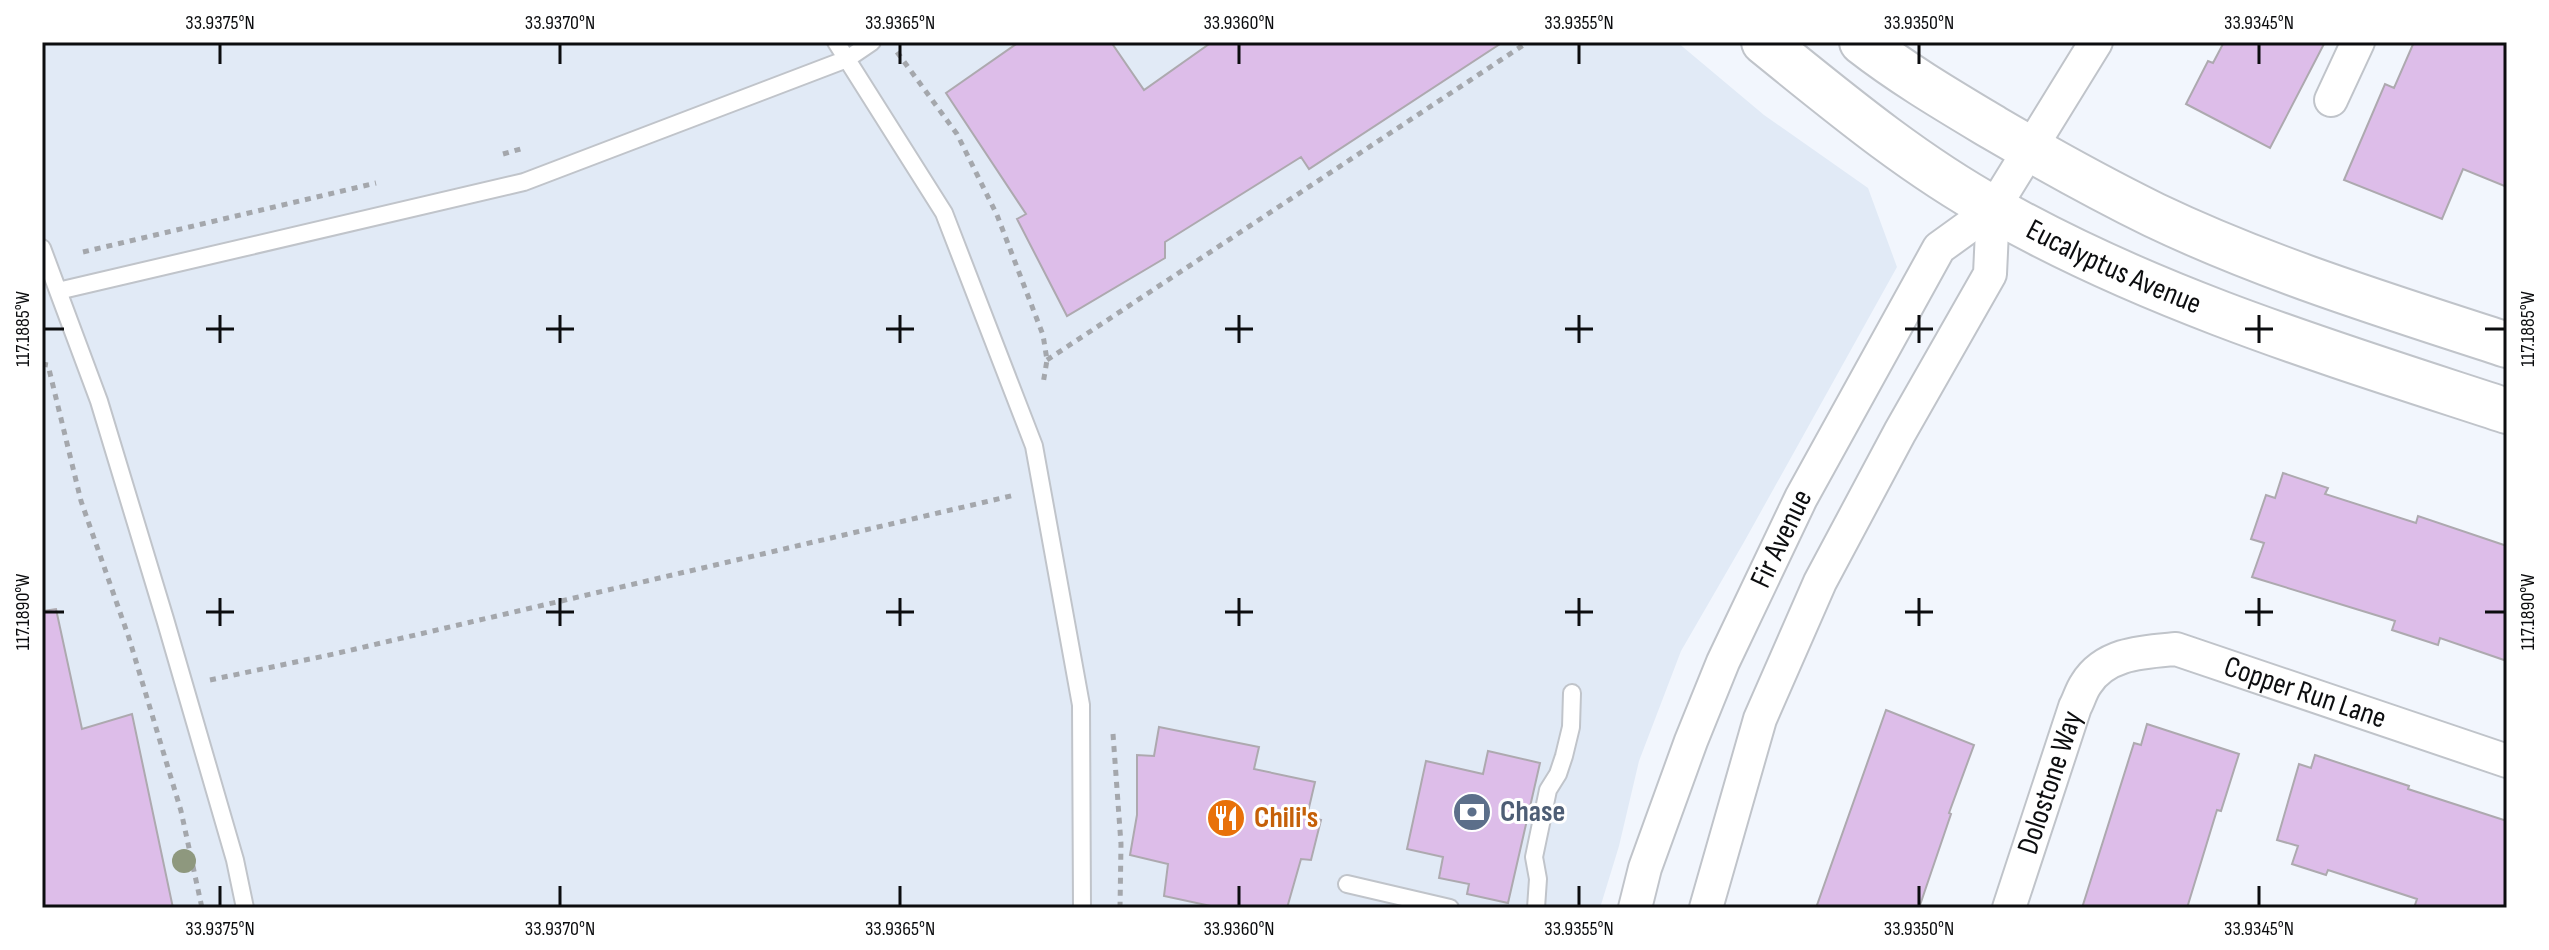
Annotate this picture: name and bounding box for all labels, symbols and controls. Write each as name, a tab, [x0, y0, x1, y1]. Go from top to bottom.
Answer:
text: 33.9375°N	[185, 11, 255, 35]
text: 33.9370°N	[525, 11, 595, 35]
text: 33.9365°N	[865, 11, 935, 35]
text: 33.9360°N	[1203, 11, 1275, 35]
text: 33.9355°N	[1544, 11, 1614, 35]
text: 33.9350°N	[1884, 11, 1954, 35]
text: 33.9345°N	[2224, 11, 2294, 35]
street label: Eucalyptus Avenue	[2020, 212, 2207, 322]
text: 117.1885°W	[11, 291, 35, 367]
text: 117.1885°W	[2516, 291, 2540, 367]
street label: Fir Avenue	[1743, 483, 1820, 594]
text: 117.1890°W	[11, 574, 35, 650]
text: 117.1890°W	[2516, 574, 2540, 650]
street label: Copper Run Lane	[2219, 649, 2391, 737]
street label: Dolostone Way	[2010, 706, 2091, 859]
bank icon: Chase	[1451, 791, 1493, 833]
place label: Chase	[1500, 794, 1565, 830]
restaurant icon: Chili's	[1205, 797, 1247, 839]
place label: Chili's	[1254, 800, 1318, 836]
text: 33.9375°N	[185, 917, 255, 941]
text: 33.9370°N	[525, 917, 595, 941]
text: 33.9365°N	[865, 917, 935, 941]
text: 33.9360°N	[1203, 917, 1275, 941]
text: 33.9355°N	[1544, 917, 1614, 941]
text: 33.9350°N	[1884, 917, 1954, 941]
text: 33.9345°N	[2224, 917, 2294, 941]

